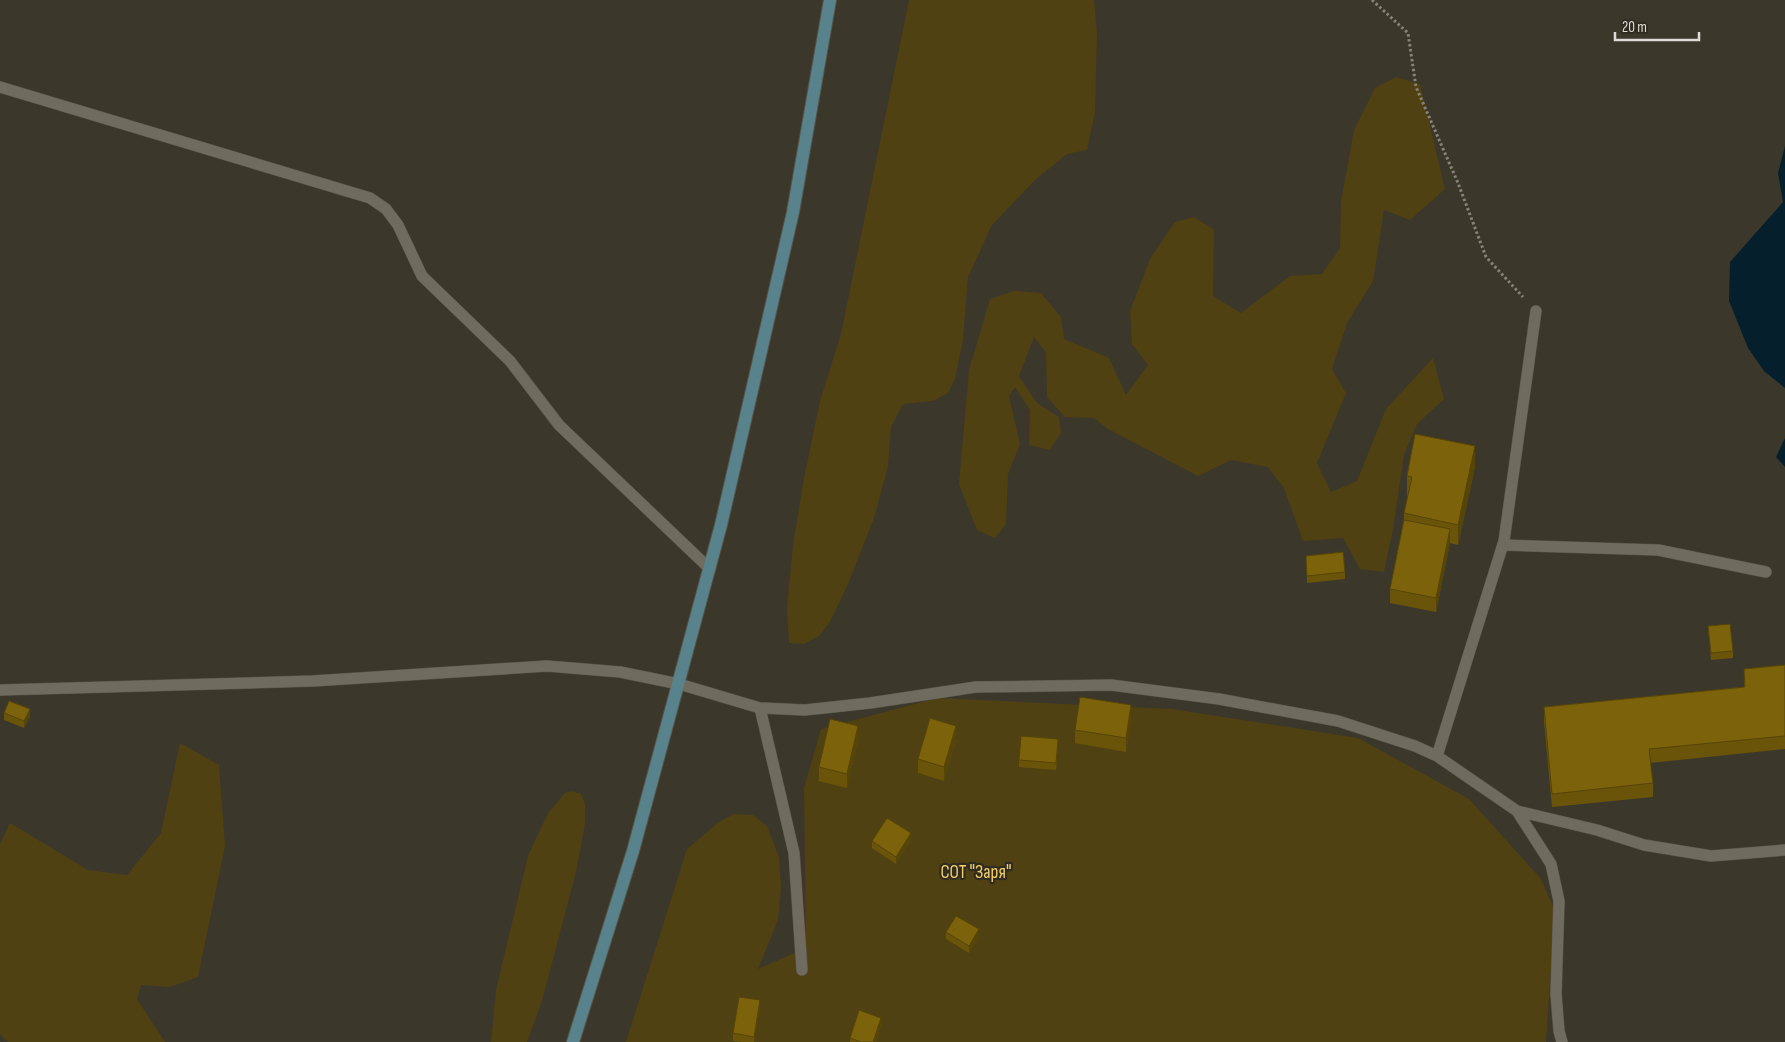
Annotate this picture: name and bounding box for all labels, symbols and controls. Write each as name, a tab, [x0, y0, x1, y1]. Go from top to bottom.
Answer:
scale bar	[1615, 10, 1699, 42]
text: 20 m	[1622, 18, 1647, 37]
park label: СОТ "Заря"	[941, 861, 1011, 884]

